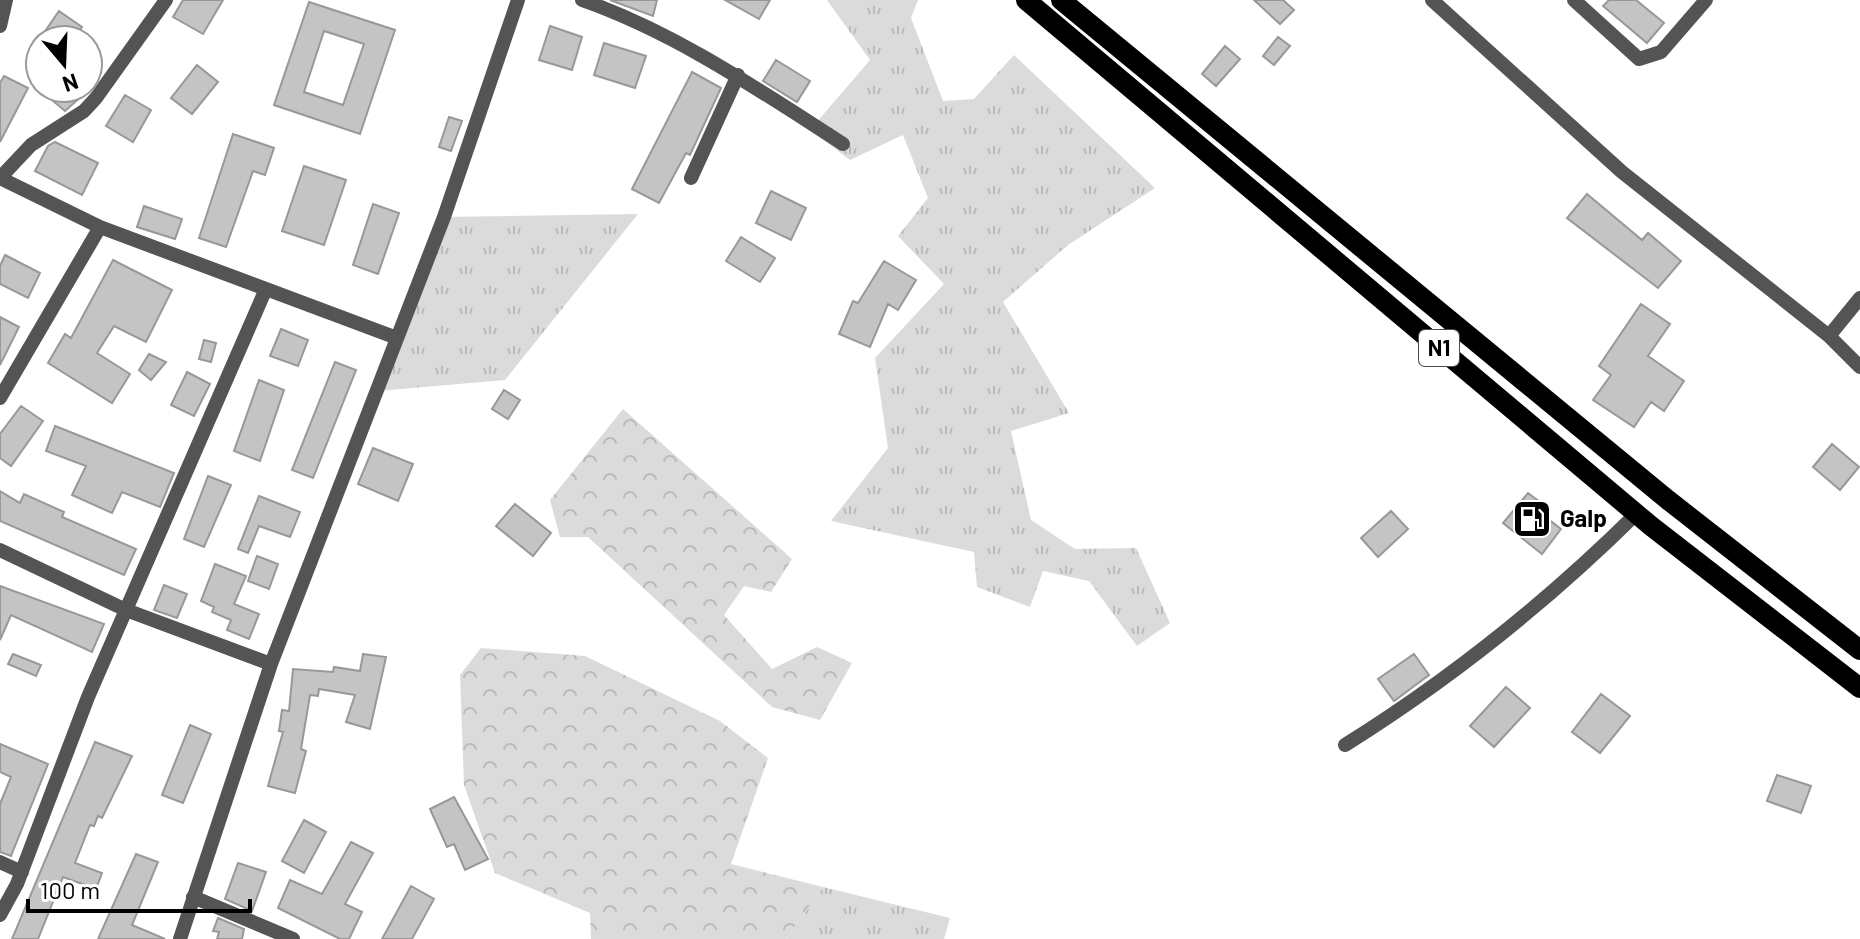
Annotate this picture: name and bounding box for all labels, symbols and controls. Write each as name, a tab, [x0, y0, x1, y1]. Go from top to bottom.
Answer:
north arrow	[24, 24, 104, 104]
text: N	[60, 69, 82, 99]
road number: N1	[1419, 330, 1459, 366]
fuel station icon: Galp	[1511, 498, 1553, 540]
place label: Galp	[1560, 503, 1607, 532]
scale bar	[28, 863, 250, 913]
text: 100 m	[40, 875, 100, 904]

